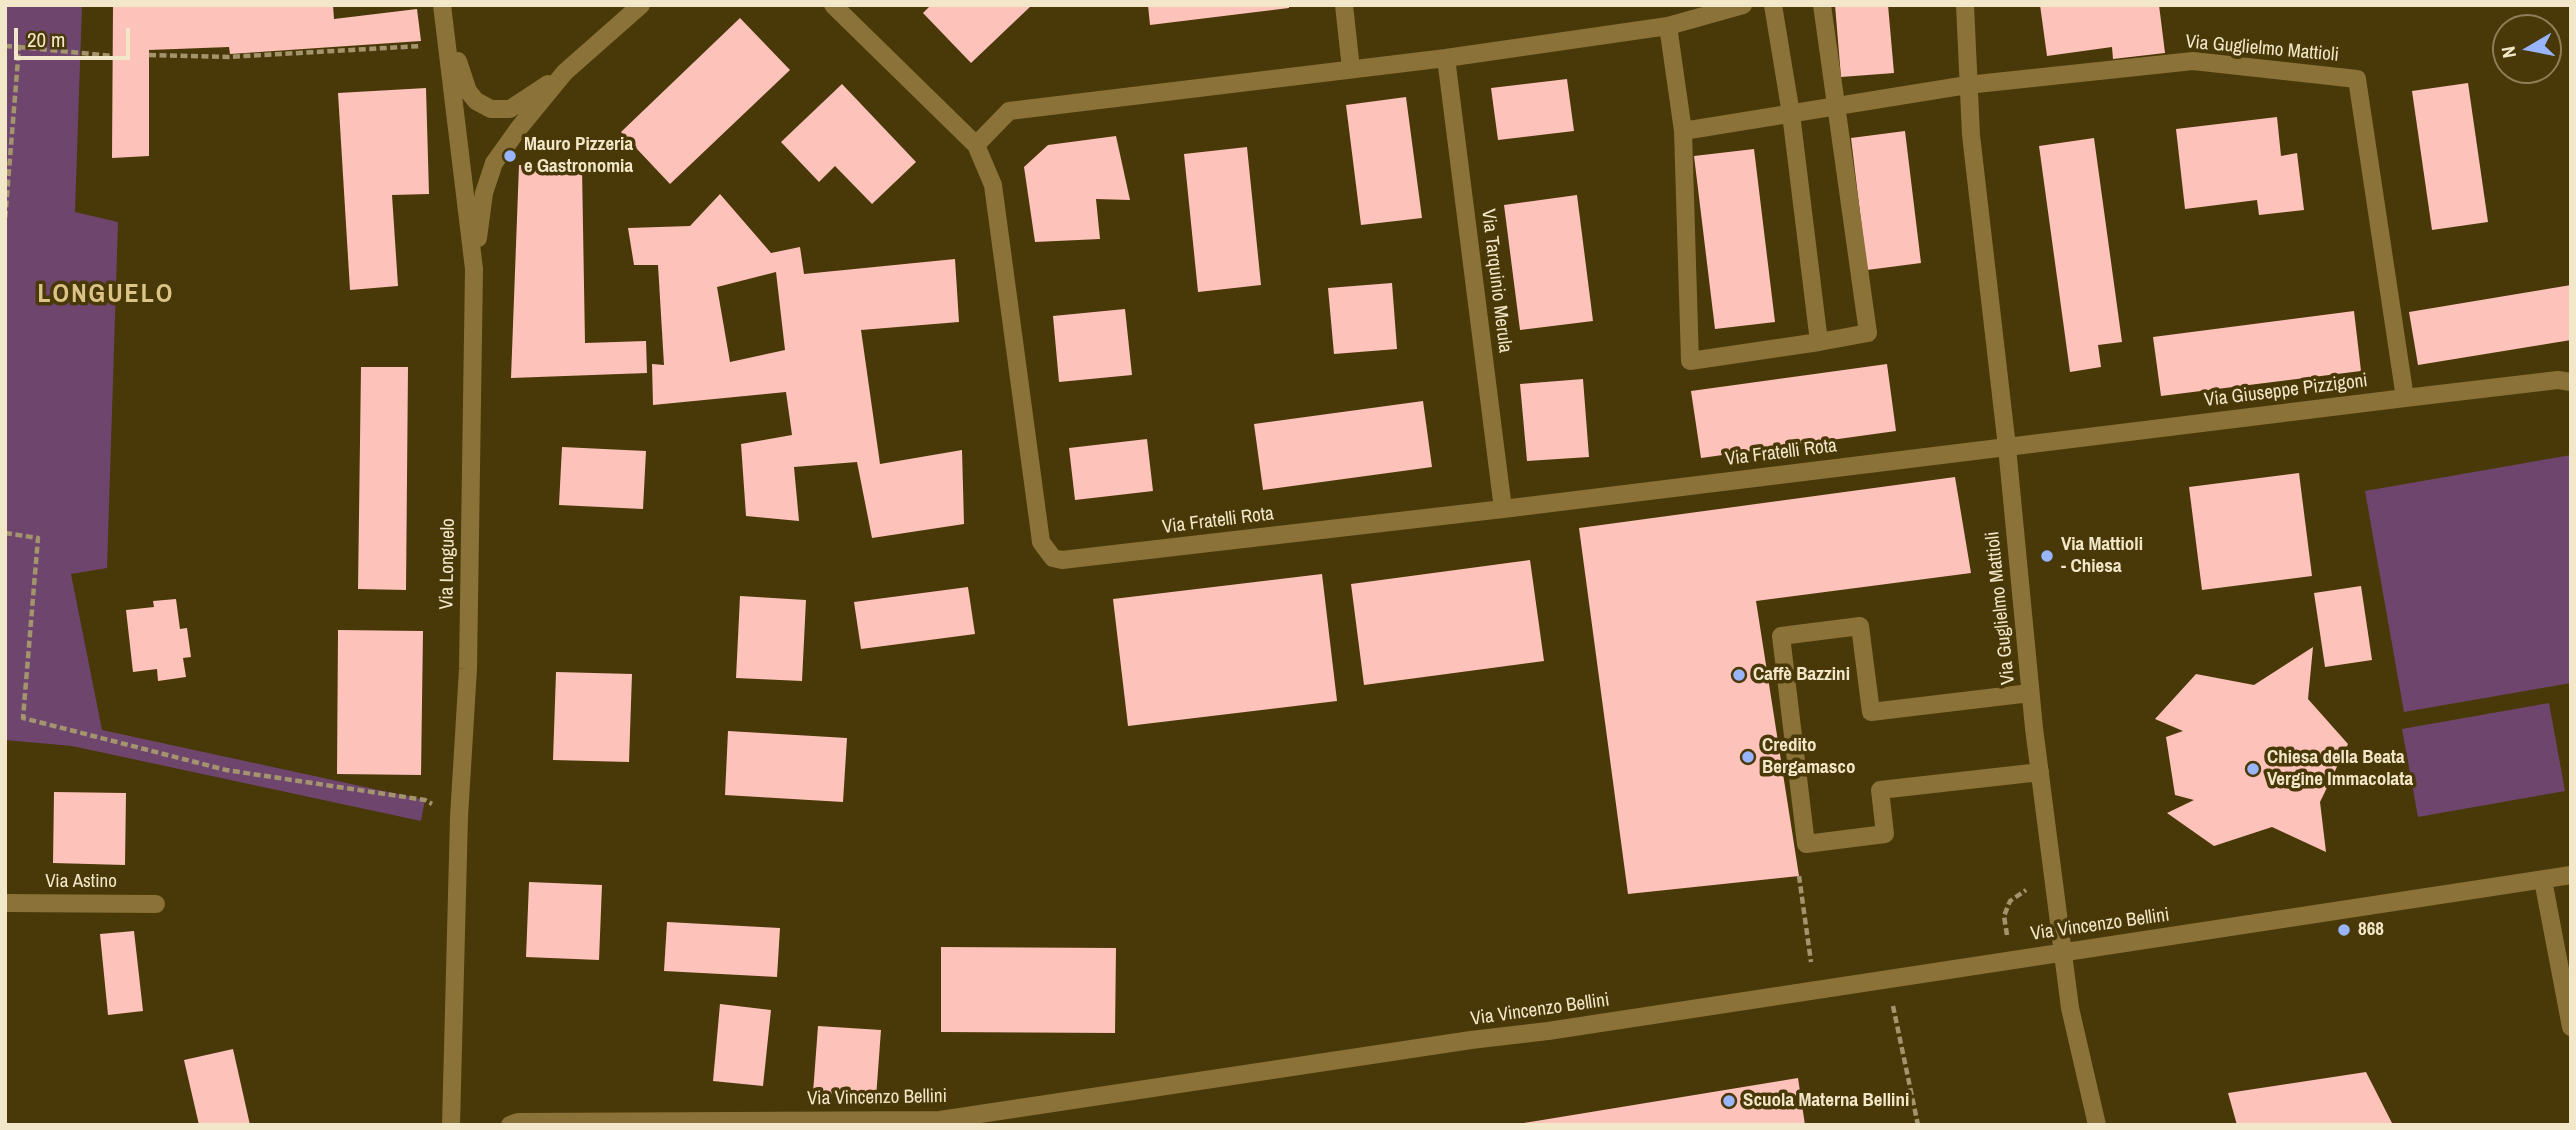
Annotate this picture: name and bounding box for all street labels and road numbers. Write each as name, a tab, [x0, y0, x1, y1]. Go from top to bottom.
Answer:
street label: Via Guglielmo Mattioli	[2184, 31, 2340, 67]
street label: Via Tarquinio Merula	[1476, 208, 1516, 354]
street label: Via Giuseppe Pizzigoni	[2203, 370, 2369, 412]
street label: Via Fratelli Rota	[1724, 435, 1838, 471]
street label: Via Fratelli Rota	[1161, 503, 1275, 539]
street label: Via Longuelo	[436, 518, 460, 610]
street label: Via Guglielmo Mattioli	[1982, 530, 2020, 686]
street label: Via Astino	[45, 871, 117, 893]
street label: Via Vincenzo Bellini	[2029, 904, 2171, 946]
street label: Via Vincenzo Bellini	[1469, 989, 1611, 1031]
street label: Via Vincenzo Bellini	[807, 1085, 947, 1111]

